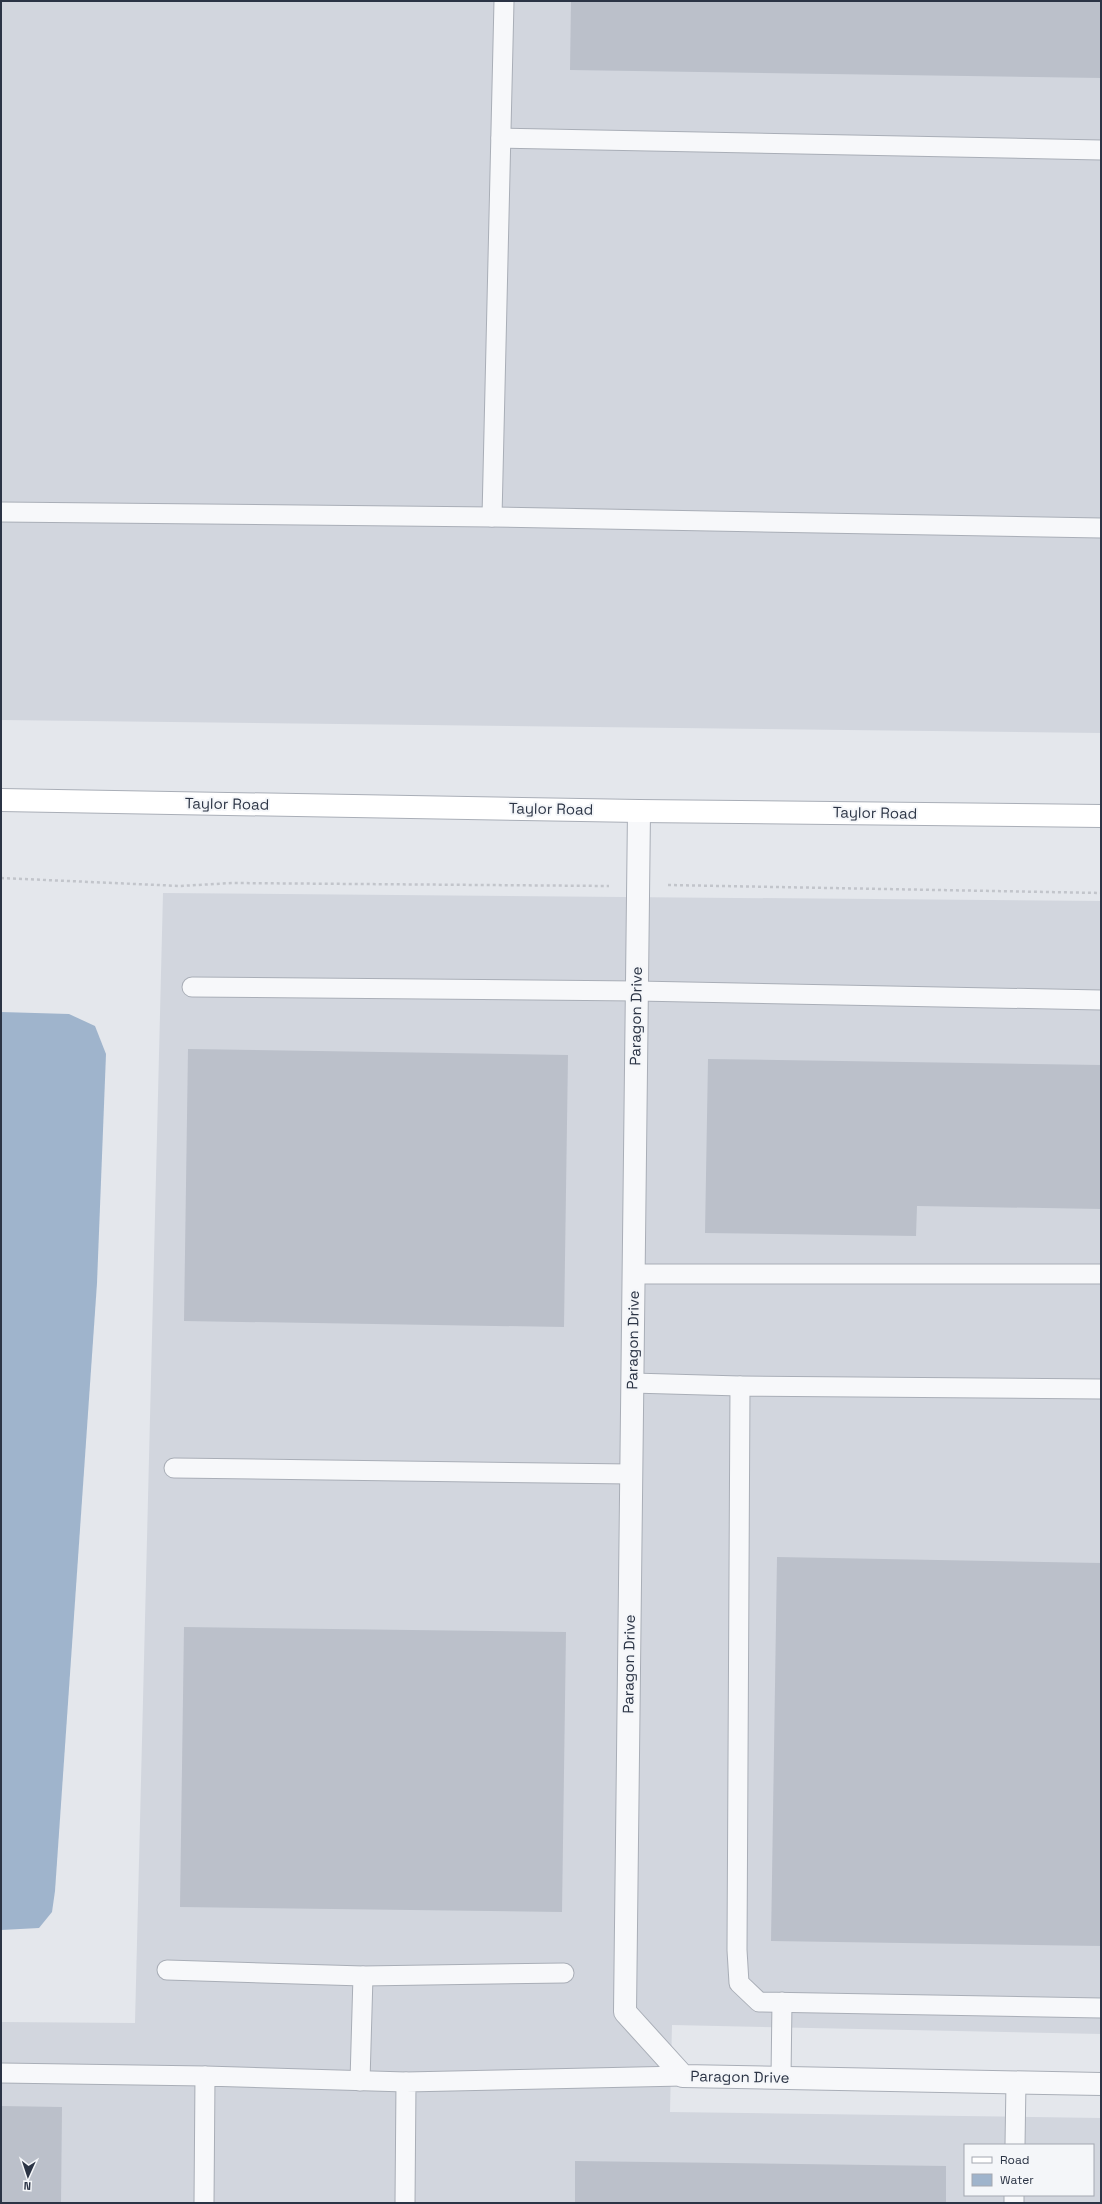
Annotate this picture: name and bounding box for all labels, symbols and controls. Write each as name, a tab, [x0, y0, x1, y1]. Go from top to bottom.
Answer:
street label: Taylor Road	[185, 793, 269, 814]
street label: Taylor Road	[509, 798, 593, 819]
street label: Taylor Road	[833, 802, 917, 823]
street label: Paragon Drive	[625, 966, 646, 1066]
street label: Paragon Drive	[622, 1290, 643, 1390]
street label: Paragon Drive	[618, 1614, 639, 1714]
street label: Paragon Drive	[690, 2066, 790, 2087]
legend	[964, 2144, 1094, 2196]
text: Road	[1000, 2152, 1029, 2168]
north arrow	[8, 2156, 48, 2196]
text: Water	[1000, 2172, 1034, 2188]
text: N	[23, 2179, 32, 2193]

